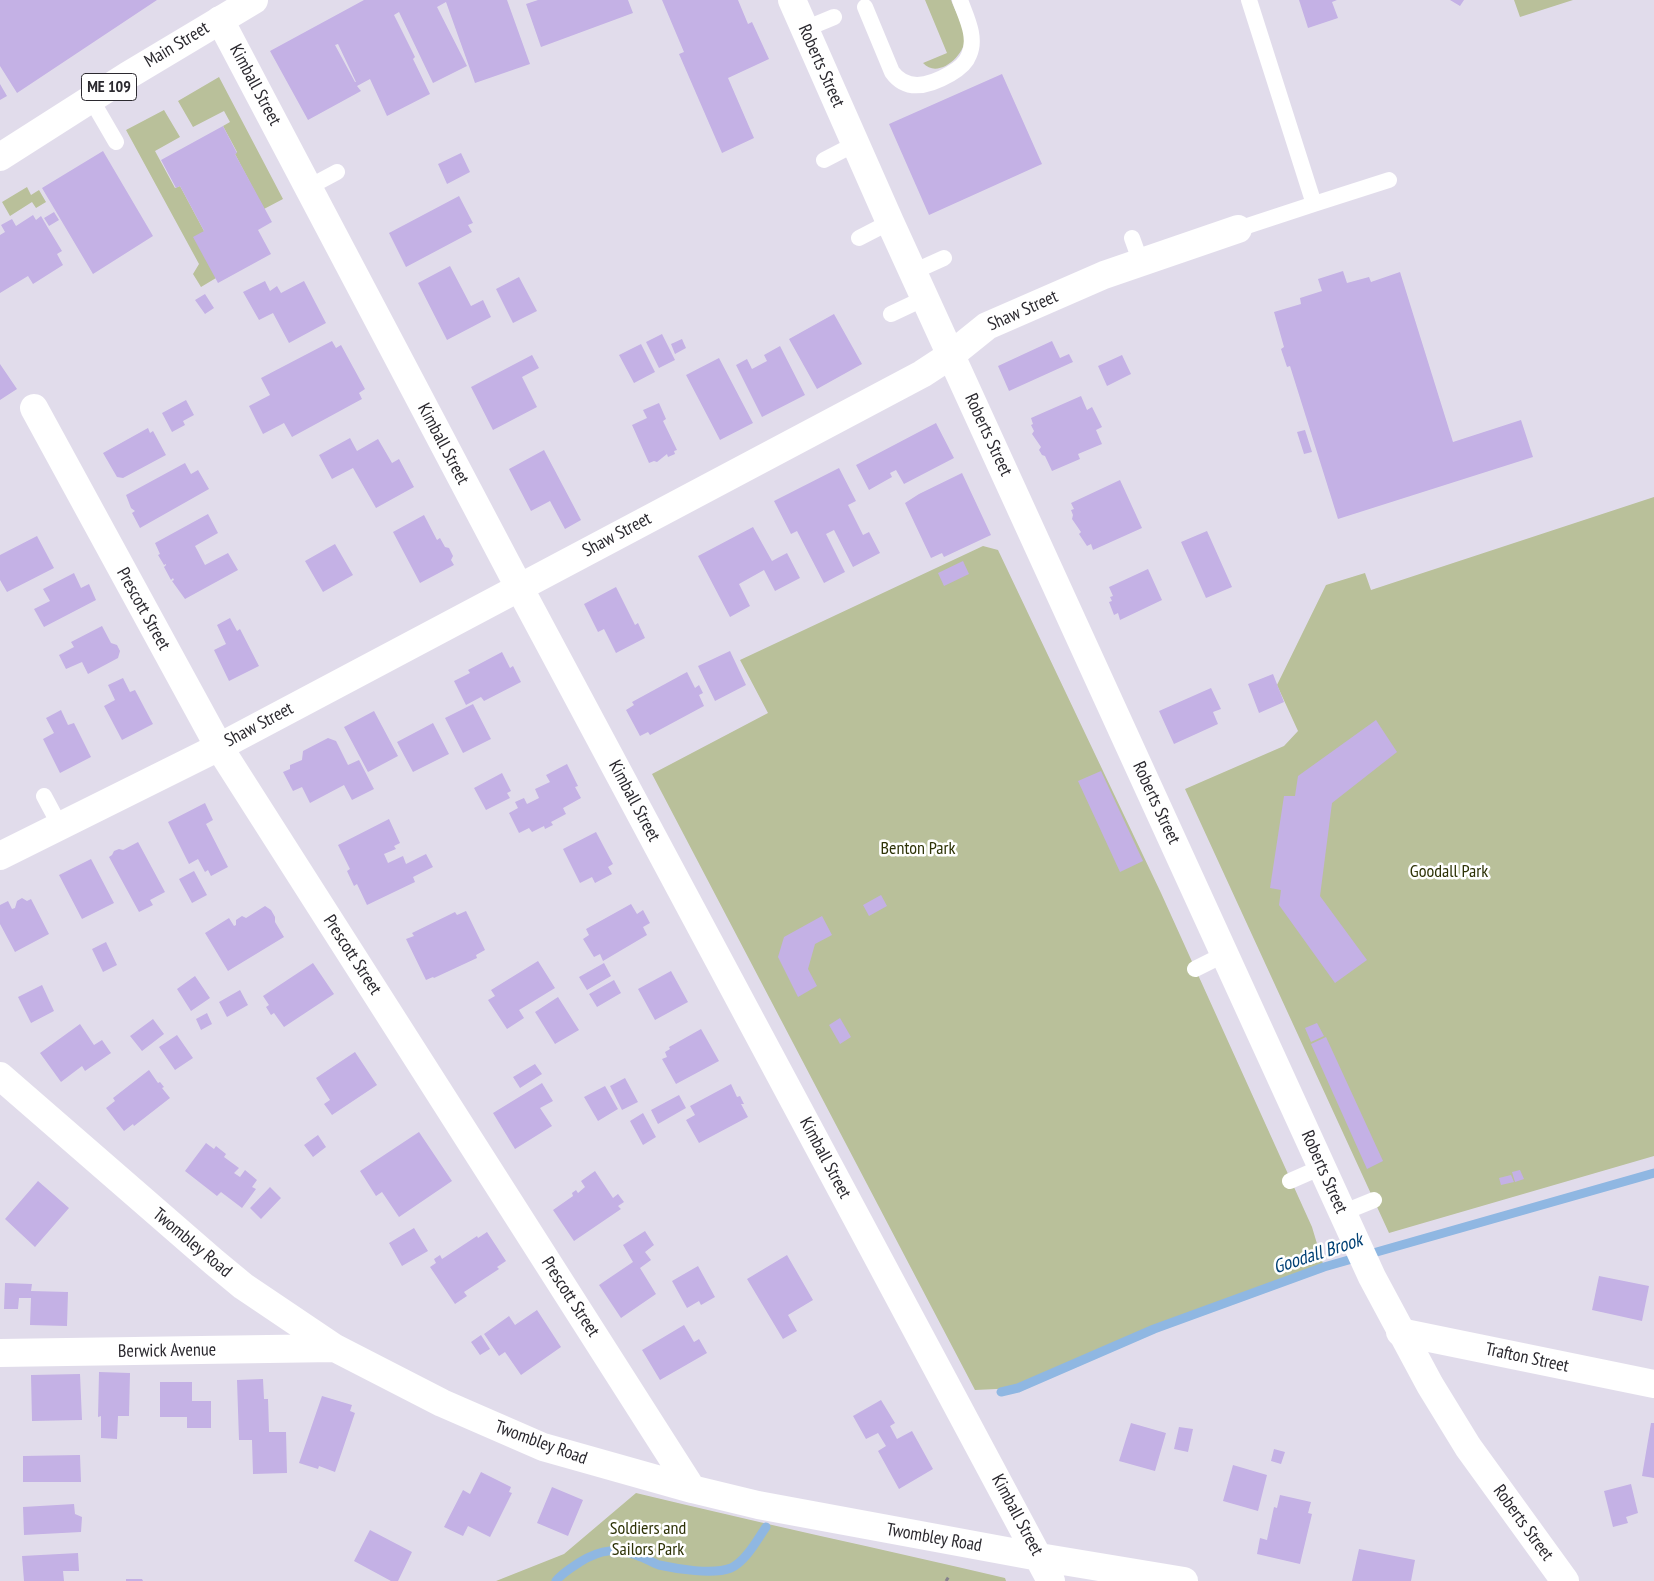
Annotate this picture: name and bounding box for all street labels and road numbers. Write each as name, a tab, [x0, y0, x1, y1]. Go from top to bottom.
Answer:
street label: Main Street	[141, 17, 213, 73]
street label: Roberts Street	[793, 21, 849, 111]
street label: Kimball Street	[225, 41, 285, 129]
road number: ME 109	[82, 74, 136, 100]
street label: Shaw Street	[985, 286, 1061, 336]
street label: Roberts Street	[960, 390, 1016, 480]
street label: Kimball Street	[413, 400, 473, 488]
street label: Shaw Street	[579, 508, 655, 562]
street label: Prescott Street	[112, 564, 174, 654]
street label: Shaw Street	[221, 698, 297, 752]
street label: Kimball Street	[604, 757, 664, 845]
street label: Roberts Street	[1128, 758, 1184, 848]
street label: Prescott Street	[318, 911, 386, 999]
street label: Kimball Street	[795, 1114, 855, 1202]
street label: Roberts Street	[1296, 1127, 1352, 1217]
street label: Twombley Road	[148, 1204, 236, 1282]
street label: Prescott Street	[536, 1253, 604, 1341]
street label: Berwick Avenue	[118, 1339, 216, 1363]
street label: Trafton Street	[1483, 1339, 1571, 1377]
street label: Twombley Road	[492, 1416, 590, 1470]
street label: Kimball Street	[987, 1471, 1047, 1559]
street label: Roberts Street	[1488, 1481, 1558, 1565]
street label: Twombley Road	[885, 1519, 983, 1557]

